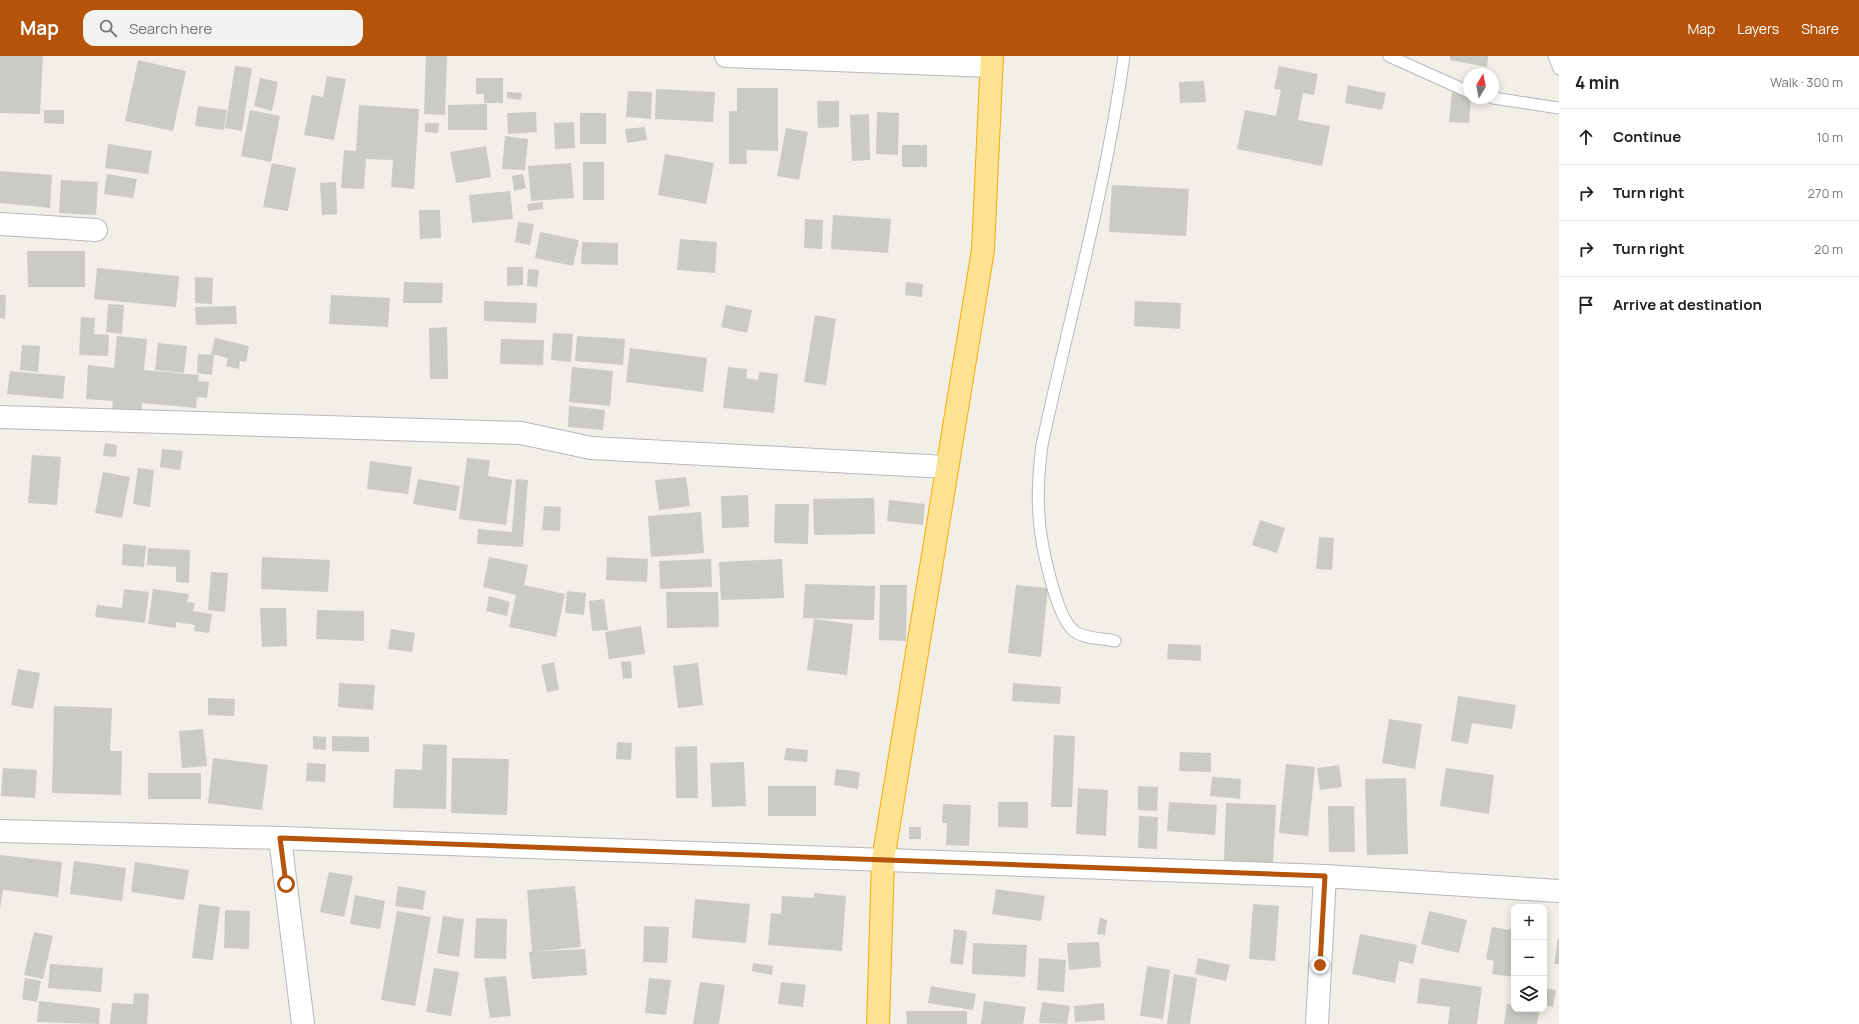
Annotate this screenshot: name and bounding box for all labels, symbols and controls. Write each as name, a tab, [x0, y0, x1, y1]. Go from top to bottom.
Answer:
search box	[83, 10, 363, 46]
text: Map	[20, 15, 59, 41]
icon: search	[97, 17, 119, 39]
text: Search here	[129, 18, 212, 39]
text: Map	[1687, 19, 1715, 38]
text: Layers	[1737, 19, 1779, 38]
text: Share	[1801, 19, 1839, 38]
north arrow	[1463, 68, 1499, 104]
text: 4 min	[1575, 71, 1619, 94]
text: Walk · 300 m	[1770, 73, 1843, 91]
icon: ahead	[1575, 126, 1597, 148]
text: Continue	[1613, 126, 1681, 147]
text: 10 m	[1816, 128, 1843, 146]
icon: right	[1575, 182, 1597, 204]
text: Turn right	[1613, 182, 1684, 203]
text: 270 m	[1808, 184, 1843, 202]
icon: right	[1575, 238, 1597, 260]
text: Turn right	[1613, 238, 1684, 259]
text: 20 m	[1814, 240, 1843, 258]
icon: arrive	[1575, 294, 1597, 316]
text: Arrive at destination	[1613, 294, 1762, 315]
route start	[277, 875, 295, 893]
map controls	[1511, 904, 1547, 1012]
button: +	[1511, 904, 1547, 940]
button: −	[1511, 940, 1547, 976]
route end	[1311, 956, 1329, 974]
button: layers	[1511, 976, 1547, 1012]

